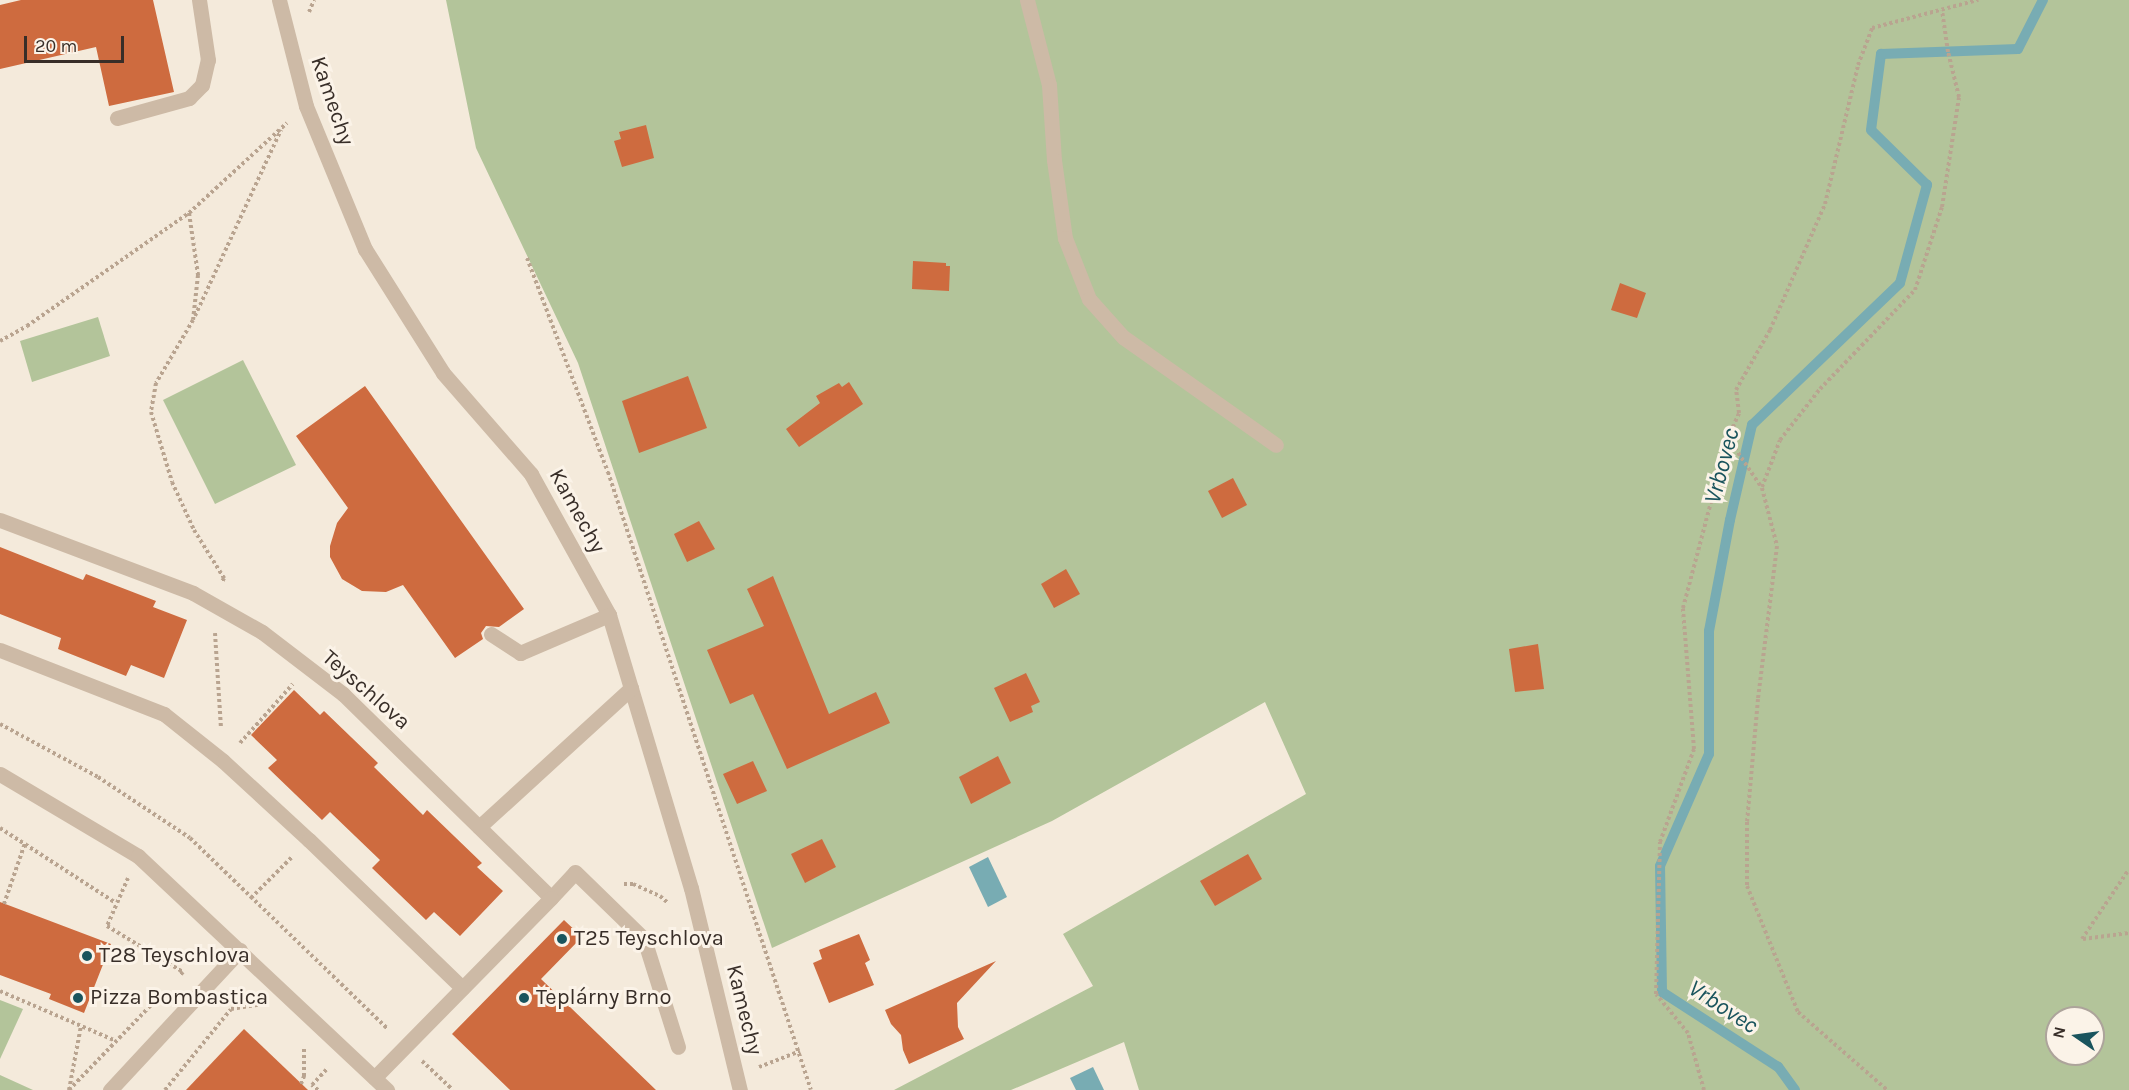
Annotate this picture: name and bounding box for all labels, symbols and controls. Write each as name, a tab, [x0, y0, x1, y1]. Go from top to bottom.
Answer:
scale bar	[27, 24, 128, 62]
text: 20 m	[35, 35, 77, 57]
street label: Kamechy	[305, 53, 359, 149]
water label: Vrbovec	[1698, 425, 1746, 507]
street label: Kamechy	[543, 464, 611, 558]
street label: Teyschlova	[316, 644, 416, 736]
place label: T25 Teyschlova	[574, 926, 724, 952]
marker: T25 Teyschlova	[555, 932, 569, 946]
place label: T28 Teyschlova	[99, 943, 250, 969]
marker: T28 Teyschlova	[80, 949, 94, 963]
street label: Kamechy	[720, 962, 768, 1058]
water label: Vrbovec	[1683, 974, 1763, 1040]
place label: Pizza Bombastica	[90, 985, 268, 1011]
place label: Teplárny Brno	[536, 985, 671, 1011]
marker: Pizza Bombastica	[71, 991, 85, 1005]
marker: Teplárny Brno	[517, 991, 531, 1005]
north arrow	[2045, 1006, 2105, 1066]
text: N	[2048, 1025, 2069, 1040]

